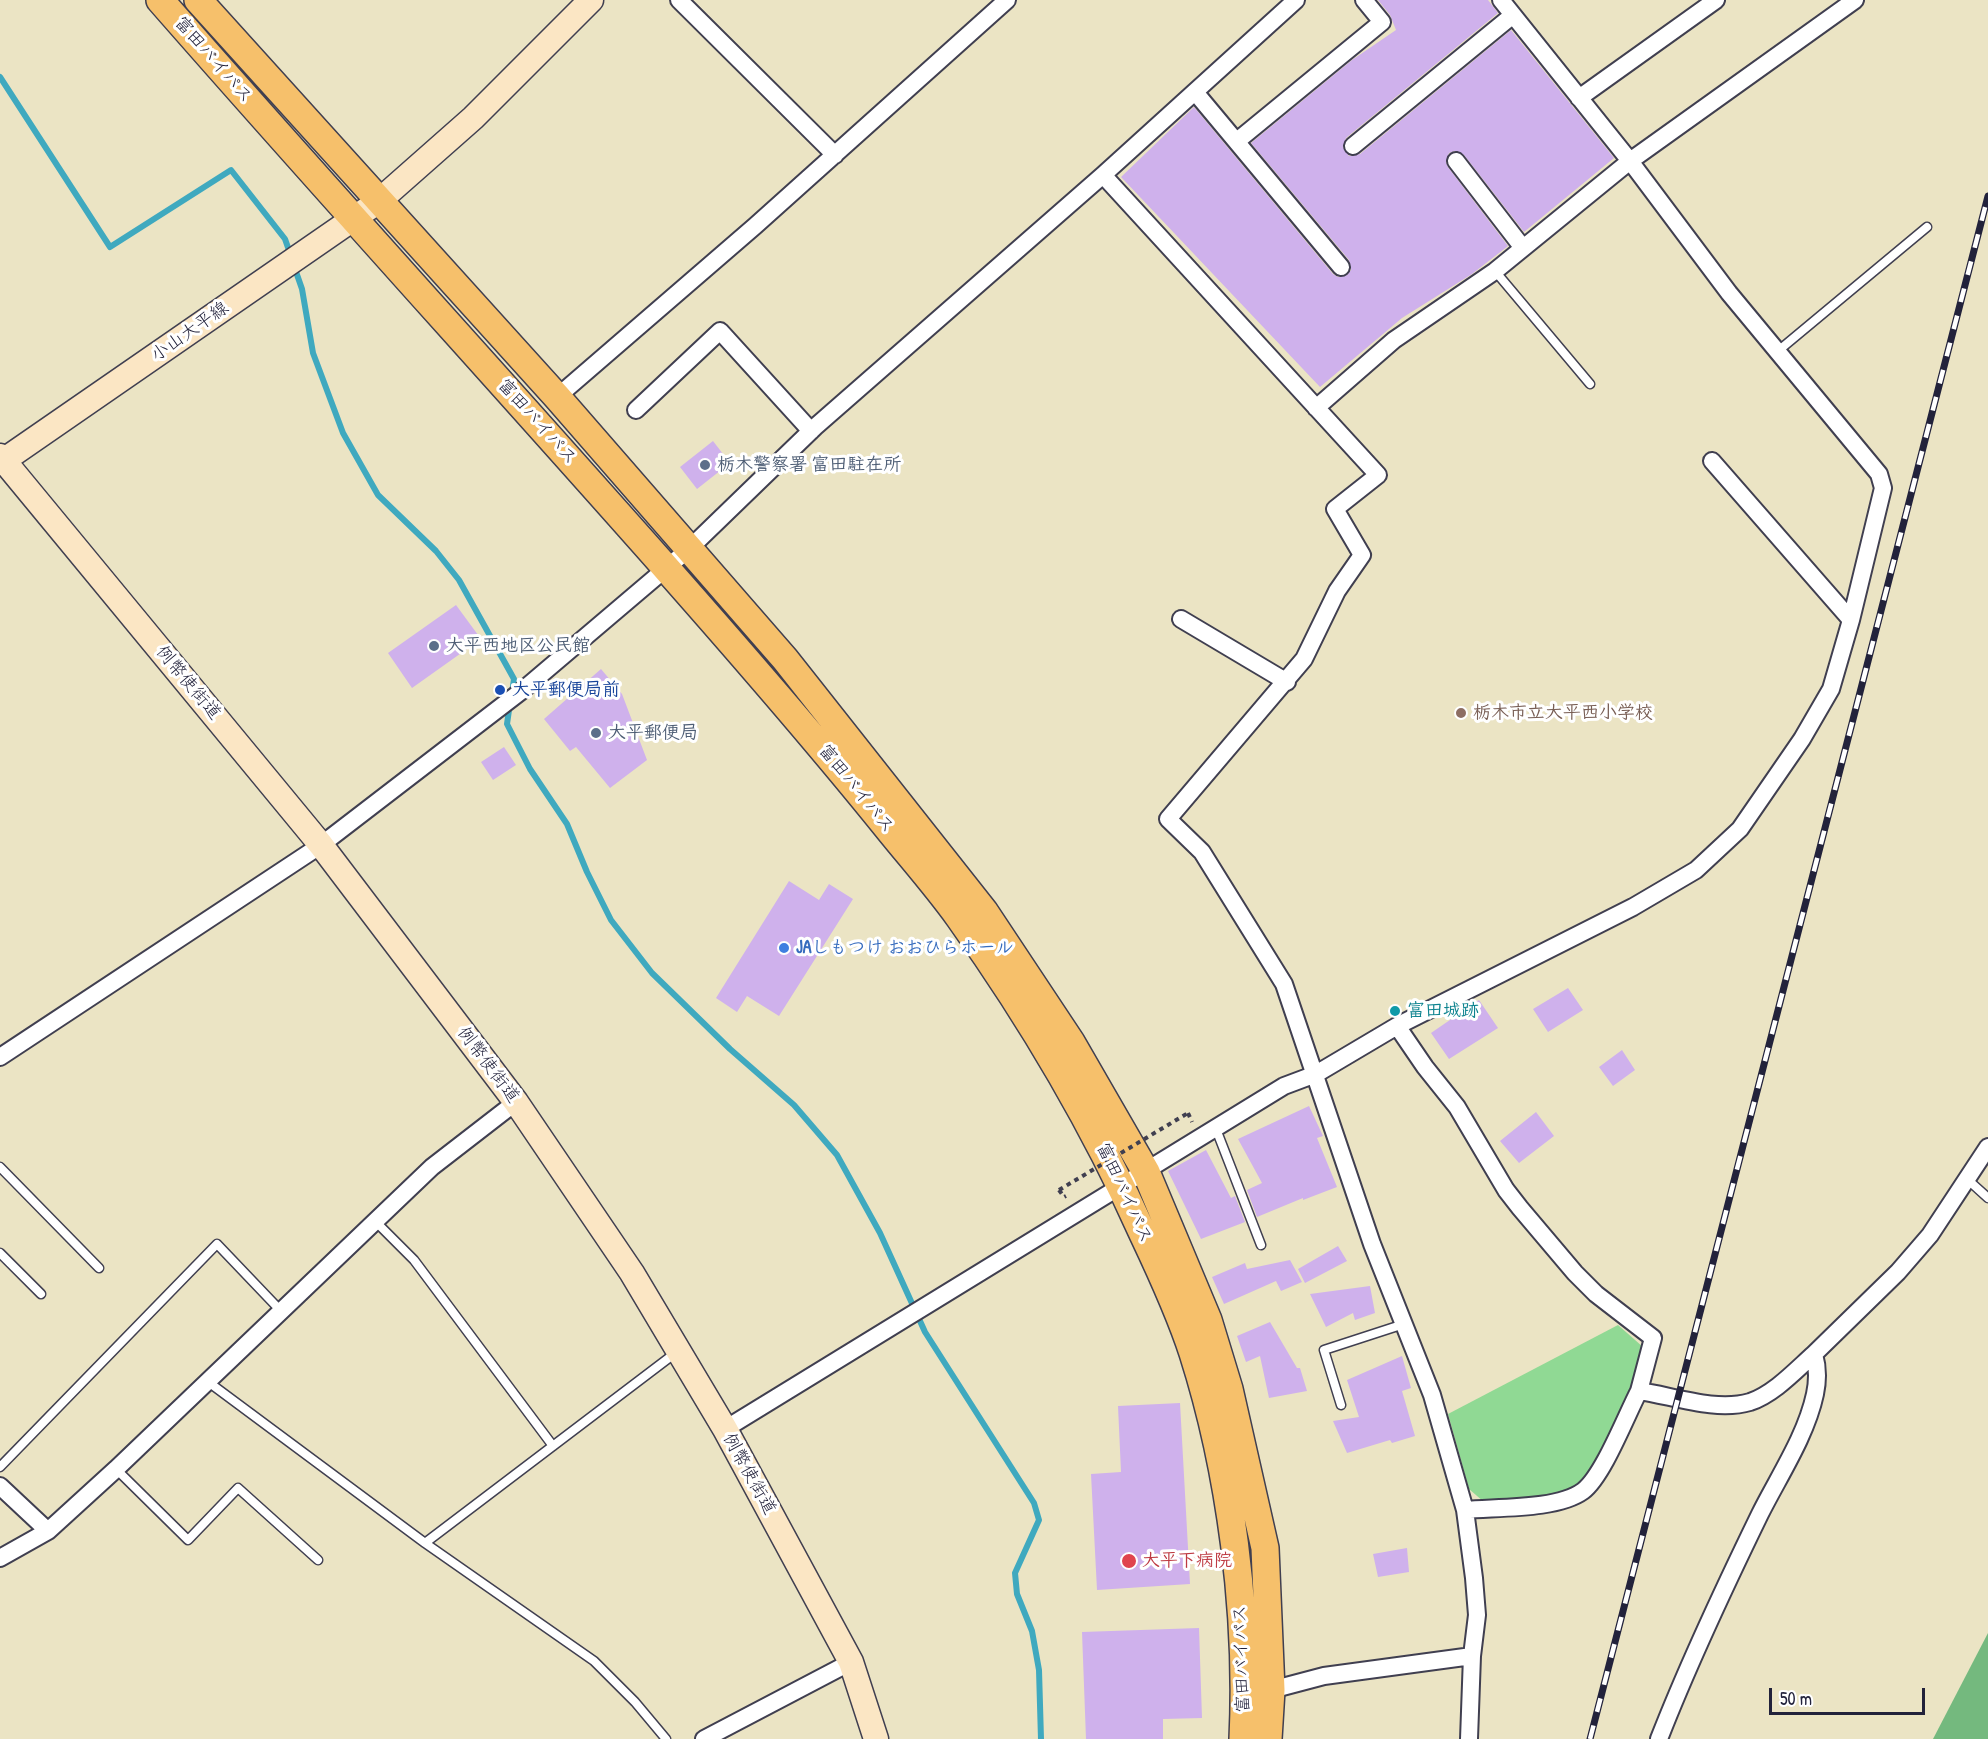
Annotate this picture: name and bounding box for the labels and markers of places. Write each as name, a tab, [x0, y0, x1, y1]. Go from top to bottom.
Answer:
place label: 栃木警察署 富田駐在所	[717, 454, 901, 476]
marker: 栃木警察署 富田駐在所	[698, 458, 712, 472]
place label: 大平西地区公民館	[446, 635, 590, 657]
marker: 大平西地区公民館	[427, 639, 441, 653]
place label: 大平郵便局前	[512, 679, 620, 701]
marker: 大平郵便局前	[493, 683, 507, 697]
place label: 栃木市立大平西小学校	[1473, 702, 1653, 724]
marker: 栃木市立大平西小学校	[1454, 706, 1468, 720]
place label: 大平郵便局	[608, 722, 698, 744]
marker: 大平郵便局	[589, 726, 603, 740]
place label: JAしもつけ おおひらホール	[796, 937, 1014, 959]
marker: JAしもつけ おおひらホール	[777, 941, 791, 955]
place label: 富田城跡	[1407, 1000, 1479, 1022]
marker: 富田城跡	[1388, 1004, 1402, 1018]
place label: 大平下病院	[1142, 1550, 1232, 1572]
marker: 大平下病院	[1120, 1552, 1138, 1570]

